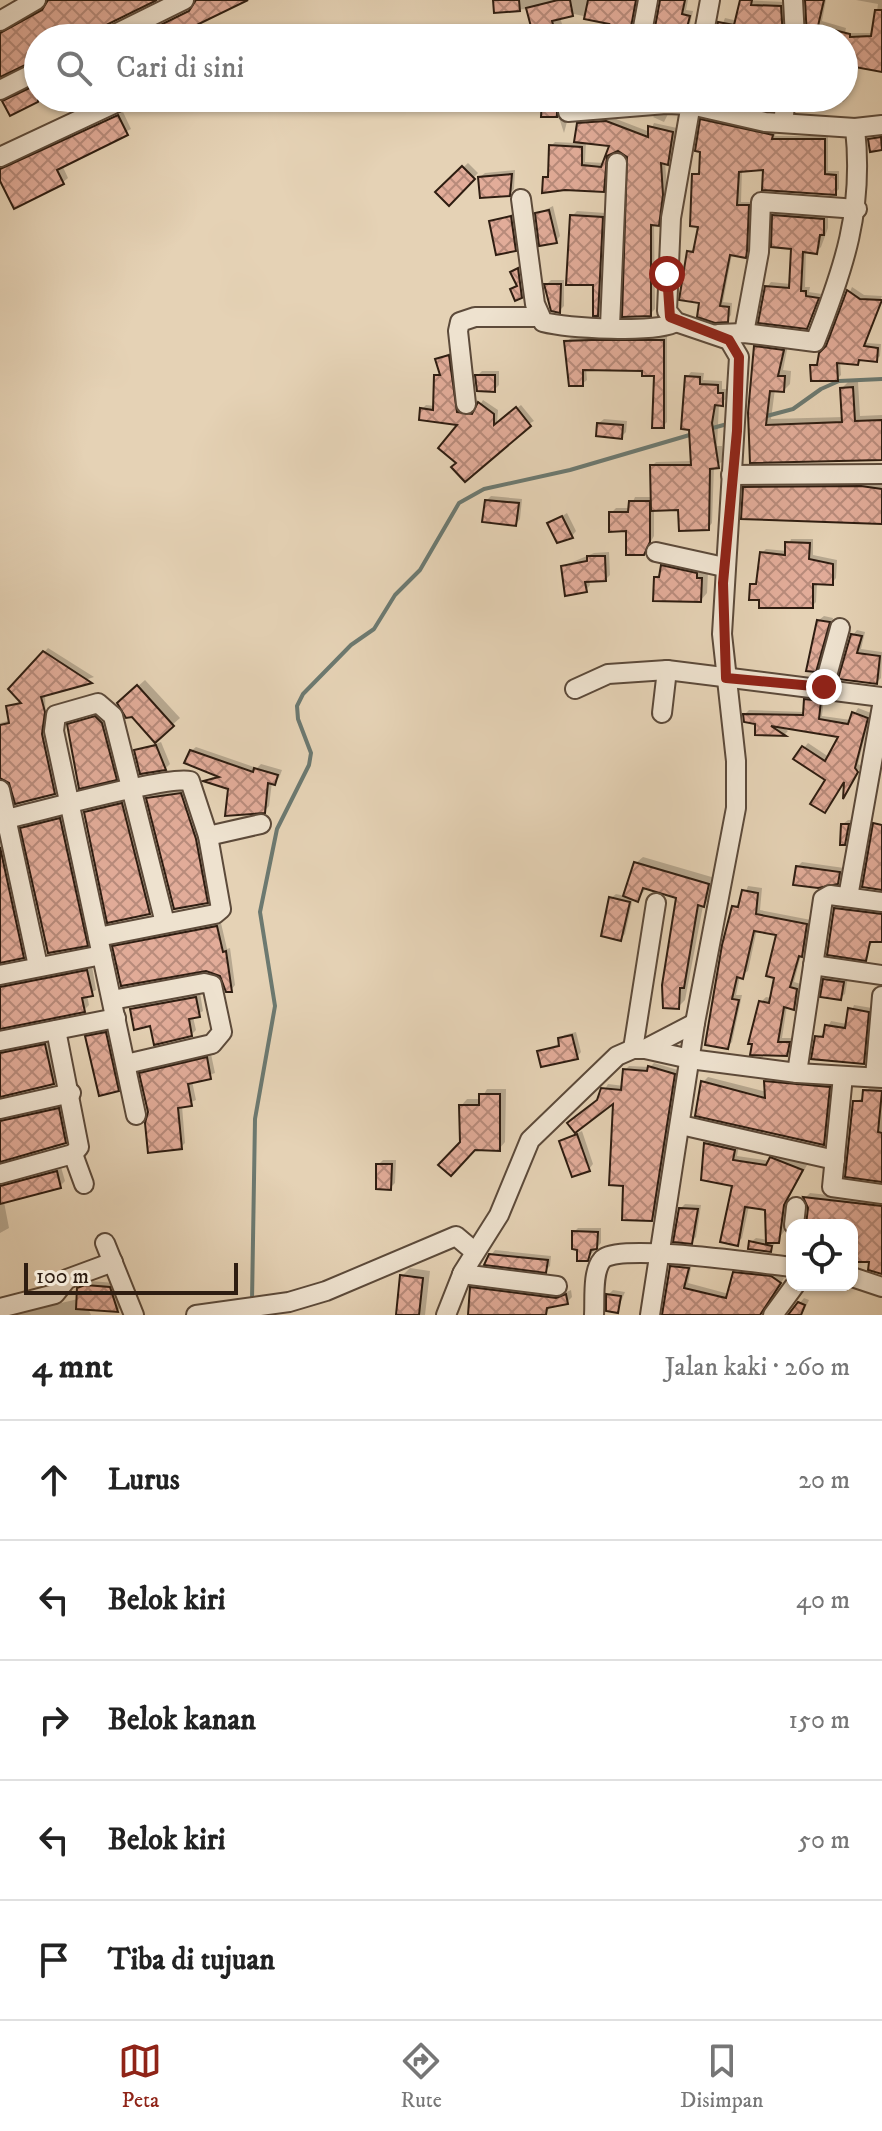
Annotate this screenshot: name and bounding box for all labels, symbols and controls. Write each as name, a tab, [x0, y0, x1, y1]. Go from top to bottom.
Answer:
search box	[24, 24, 858, 112]
icon: search	[52, 46, 96, 90]
text: Cari di sini	[116, 50, 244, 87]
route start	[649, 256, 685, 292]
route end	[806, 669, 842, 705]
map controls	[786, 1219, 858, 1291]
button: locate	[786, 1219, 858, 1291]
scale bar	[24, 1259, 238, 1295]
text: 100 m	[36, 1263, 89, 1290]
text: 4 mnt	[32, 1346, 113, 1388]
text: Jalan kaki · 260 m	[665, 1351, 850, 1384]
icon: ahead	[32, 1458, 76, 1502]
text: Lurus	[108, 1462, 180, 1499]
text: 20 m	[798, 1464, 850, 1497]
icon: left	[32, 1578, 76, 1622]
text: Belok kiri	[108, 1582, 226, 1619]
text: 40 m	[796, 1584, 850, 1617]
icon: right	[32, 1698, 76, 1742]
text: Belok kanan	[108, 1702, 256, 1739]
text: 150 m	[789, 1704, 850, 1737]
icon: left	[32, 1818, 76, 1862]
text: Belok kiri	[108, 1822, 226, 1859]
text: 50 m	[798, 1824, 850, 1857]
icon: arrive	[32, 1938, 76, 1982]
text: Tiba di tujuan	[108, 1942, 275, 1979]
tab: Peta	[118, 2039, 162, 2114]
tab: Rute	[399, 2039, 443, 2114]
tab: Disimpan	[680, 2039, 764, 2114]

